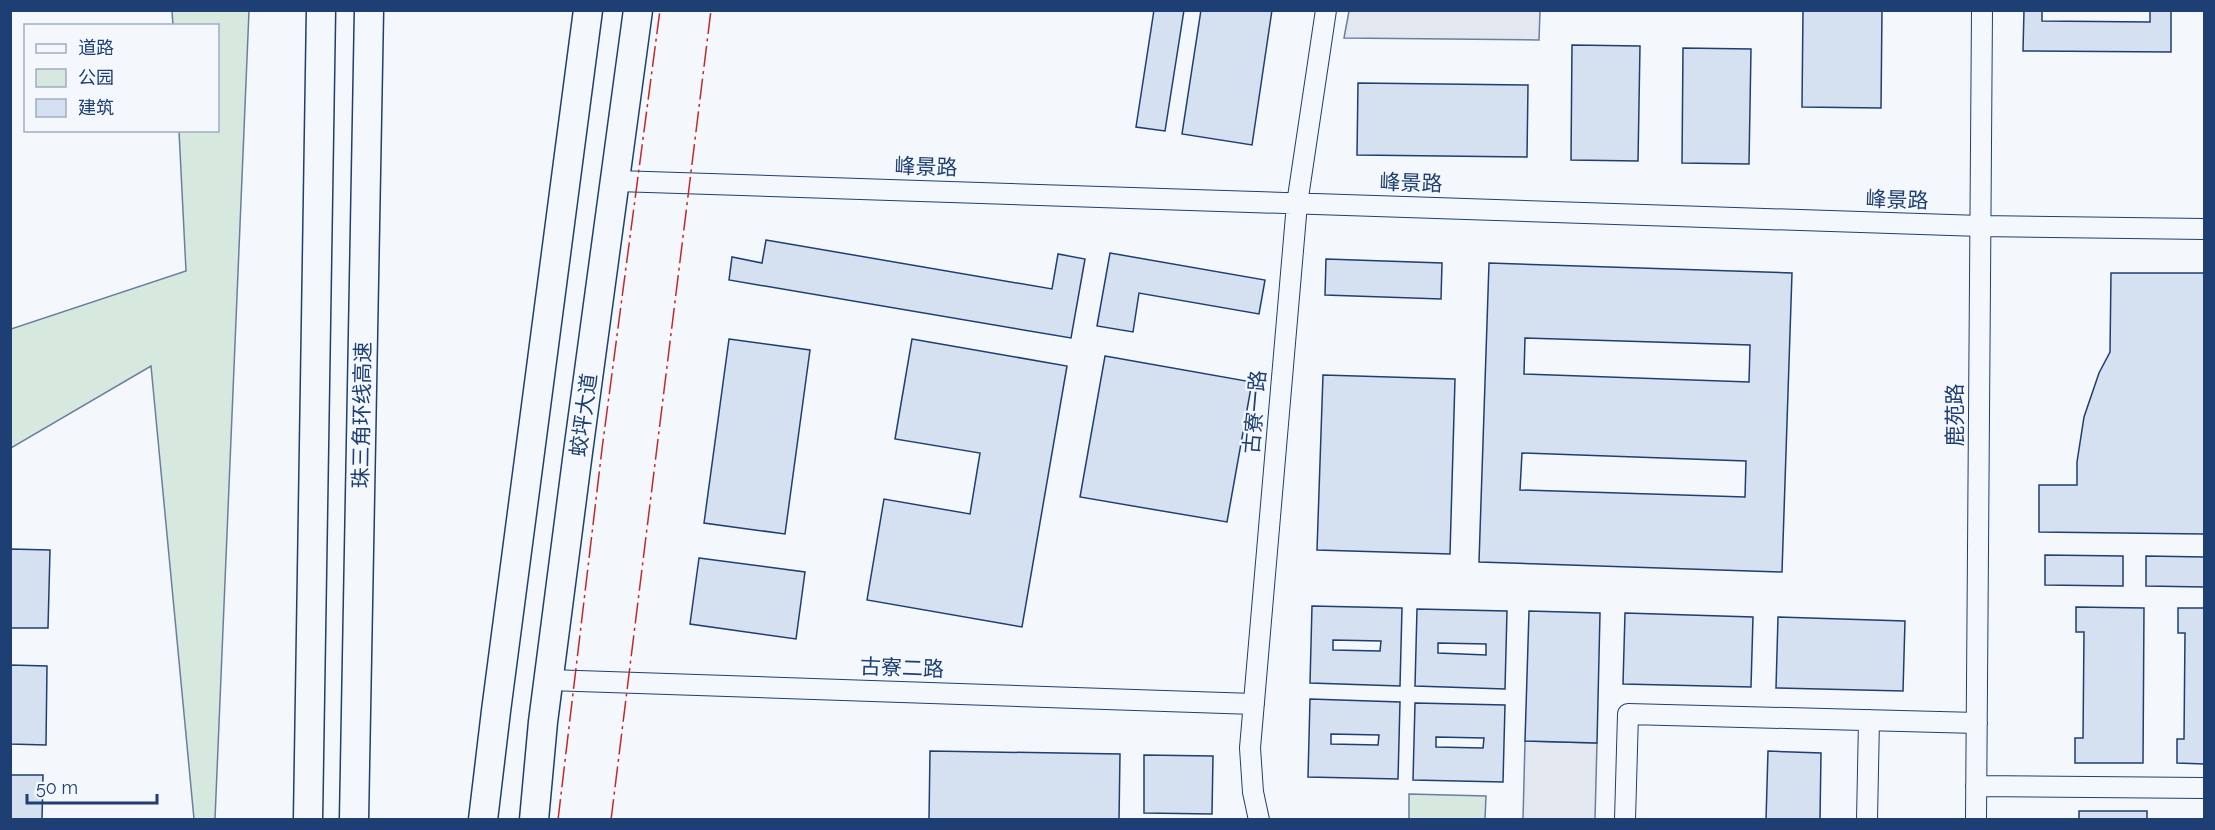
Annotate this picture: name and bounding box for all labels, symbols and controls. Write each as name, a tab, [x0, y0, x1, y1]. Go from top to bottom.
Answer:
legend	[24, 24, 219, 132]
text: 道路	[78, 37, 114, 58]
text: 公园	[78, 67, 114, 88]
text: 建筑	[78, 97, 114, 118]
street label: 峰景路	[894, 153, 958, 180]
street label: 峰景路	[1379, 169, 1443, 196]
street label: 峰景路	[1865, 186, 1929, 213]
street label: 珠三角环线高速	[348, 341, 375, 489]
street label: 古寮一路	[1238, 369, 1271, 455]
street label: 蛟坪大道	[565, 372, 602, 458]
street label: 鹿苑路	[1942, 384, 1967, 447]
street label: 古寮二路	[860, 654, 944, 681]
scale bar	[27, 767, 158, 805]
text: 50 m	[36, 777, 78, 798]

